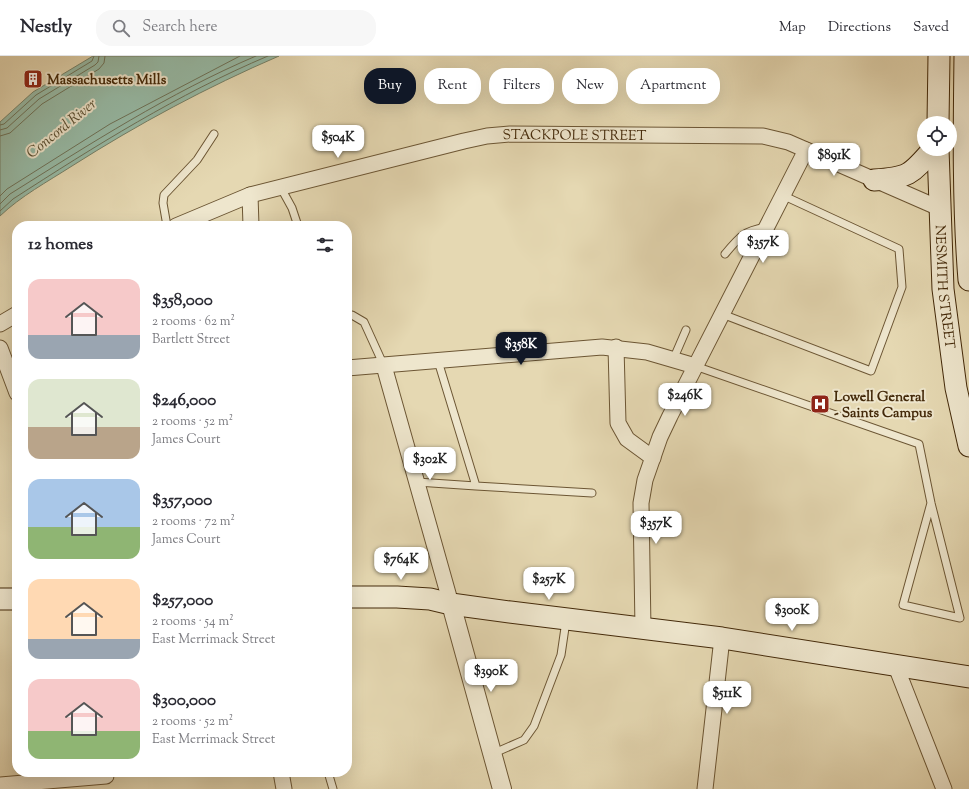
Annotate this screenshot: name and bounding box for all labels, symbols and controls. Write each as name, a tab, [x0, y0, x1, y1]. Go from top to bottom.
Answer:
search box	[96, 10, 376, 46]
text: Nestly	[20, 14, 72, 41]
icon: search	[110, 17, 132, 39]
text: Search here	[142, 17, 218, 38]
text: Map	[779, 18, 806, 38]
text: Directions	[828, 18, 891, 38]
text: Saved	[913, 18, 949, 38]
building icon: Massachusetts Mills	[22, 68, 44, 90]
chip: Buy	[364, 68, 416, 104]
chip: Rent	[424, 68, 481, 104]
chip: Filters	[489, 68, 554, 104]
chip: New	[562, 68, 618, 104]
chip: Apartment	[626, 68, 720, 104]
place label: Massachusetts Mills	[47, 71, 167, 91]
water label: Concord River	[22, 94, 102, 164]
map controls	[917, 116, 957, 156]
button: locate	[917, 116, 957, 156]
pin: $504K	[310, 125, 366, 159]
street label: STACKPOLE STREET	[502, 126, 647, 147]
text: $504K	[321, 129, 355, 147]
pin: $891K	[806, 143, 862, 177]
text: $891K	[817, 147, 851, 165]
street label: NESMITH STREET	[929, 225, 959, 350]
pin: $357K	[735, 230, 791, 264]
text: 12 homes	[28, 233, 93, 257]
icon: filters	[314, 234, 336, 256]
text: $357K	[747, 234, 779, 252]
text: $358,000	[152, 289, 213, 313]
icon: home	[60, 295, 108, 343]
text: 2 rooms · 62 m²	[152, 313, 235, 331]
text: Bartlett Street	[152, 331, 230, 349]
pin: $358K	[493, 332, 549, 366]
text: $358K	[505, 336, 537, 354]
pin: $246K	[657, 383, 713, 417]
text: $246K	[667, 387, 703, 405]
place label: Lowell General - Saints Campus	[834, 388, 933, 424]
text: $246,000	[152, 389, 216, 413]
hospital icon: Lowell General - Saints Campus	[809, 393, 831, 415]
icon: home	[60, 395, 108, 443]
text: 2 rooms · 52 m²	[152, 413, 233, 431]
text: James Court	[152, 431, 220, 449]
pin: $302K	[402, 447, 458, 481]
text: $302K	[413, 451, 447, 469]
text: $357,000	[152, 489, 212, 513]
icon: home	[60, 495, 108, 543]
pin: $357K	[628, 511, 684, 545]
text: 2 rooms · 72 m²	[152, 513, 235, 531]
text: $357K	[640, 515, 672, 533]
text: James Court	[152, 531, 220, 549]
pin: $764K	[373, 547, 429, 581]
text: $764K	[383, 551, 419, 569]
pin: $257K	[521, 567, 577, 601]
text: $257K	[532, 571, 566, 589]
text: $257,000	[152, 589, 213, 613]
icon: home	[60, 595, 108, 643]
pin: $300K	[764, 598, 820, 632]
text: $300K	[774, 602, 810, 620]
text: 2 rooms · 54 m²	[152, 613, 234, 631]
text: East Merrimack Street	[152, 631, 275, 649]
pin: $390K	[463, 659, 519, 693]
text: $390K	[474, 663, 508, 681]
pin: $511K	[699, 681, 755, 715]
text: $511K	[712, 685, 742, 703]
text: $300,000	[152, 689, 216, 713]
icon: home	[60, 695, 108, 743]
text: 2 rooms · 52 m²	[152, 713, 233, 731]
text: East Merrimack Street	[152, 731, 275, 749]

